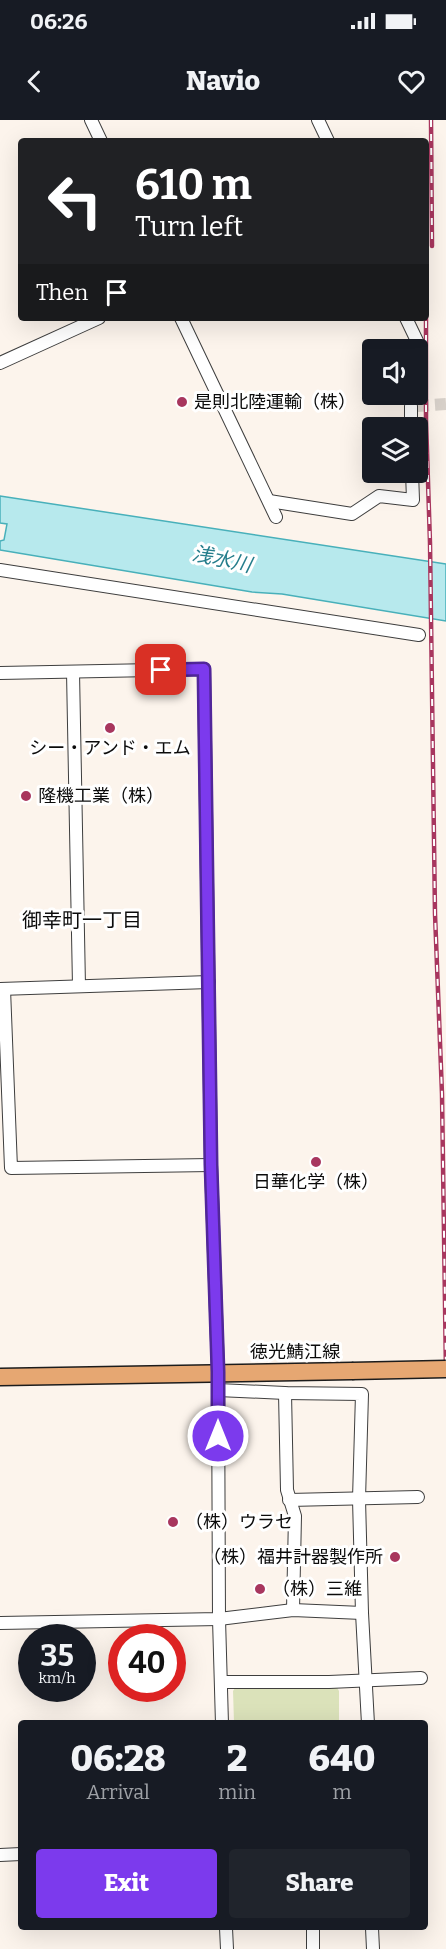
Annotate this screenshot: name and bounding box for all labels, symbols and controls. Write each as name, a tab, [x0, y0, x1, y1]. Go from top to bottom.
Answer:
text: 06:26	[30, 8, 88, 35]
icon: back	[18, 65, 51, 98]
text: Navio	[186, 65, 260, 97]
icon: heart	[395, 65, 428, 98]
text: 610 m	[135, 160, 252, 210]
icon: left	[36, 162, 114, 240]
text: Turn left	[135, 211, 243, 243]
icon: arrive	[100, 276, 133, 309]
text: Then	[36, 279, 88, 306]
map controls	[362, 339, 428, 483]
button: sound	[362, 339, 428, 405]
place label: 是則北陸運輸（株）	[194, 391, 356, 413]
marker: 是則北陸運輸（株）	[175, 395, 189, 409]
button: layers	[362, 417, 428, 483]
water label: 浅水川	[190, 541, 256, 577]
pin	[135, 644, 186, 695]
icon: arrive	[144, 653, 177, 686]
marker: シー・アンド・エム	[103, 721, 117, 735]
place label: シー・アンド・エム	[29, 737, 191, 759]
place label: 隆機工業（株）	[38, 785, 164, 807]
marker: 隆機工業（株）	[19, 789, 33, 803]
district label: 御幸町一丁目	[22, 908, 142, 932]
marker: 日華化学（株）	[309, 1155, 323, 1169]
place label: 日華化学（株）	[253, 1171, 379, 1193]
street label: 徳光鯖江線	[250, 1341, 340, 1363]
position arrow	[186, 1404, 250, 1468]
place label: （株）ウラセ	[185, 1511, 293, 1533]
marker: （株）ウラセ	[166, 1515, 180, 1529]
place label: （株）福井計器製作所	[203, 1546, 383, 1568]
marker: （株）福井計器製作所	[388, 1550, 402, 1564]
place label: （株）三維	[272, 1578, 362, 1600]
marker: （株）三維	[253, 1582, 267, 1596]
speed limit sign: 40	[108, 1624, 186, 1702]
text: 35	[40, 1638, 74, 1674]
text: km/h	[38, 1669, 76, 1687]
text: 06:28	[71, 1737, 166, 1781]
text: 2	[227, 1737, 247, 1781]
text: 640	[309, 1737, 375, 1781]
text: Arrival	[86, 1780, 150, 1804]
text: min	[218, 1780, 256, 1804]
text: m	[332, 1780, 352, 1804]
button: Exit	[36, 1849, 217, 1918]
button: Share	[229, 1849, 410, 1918]

